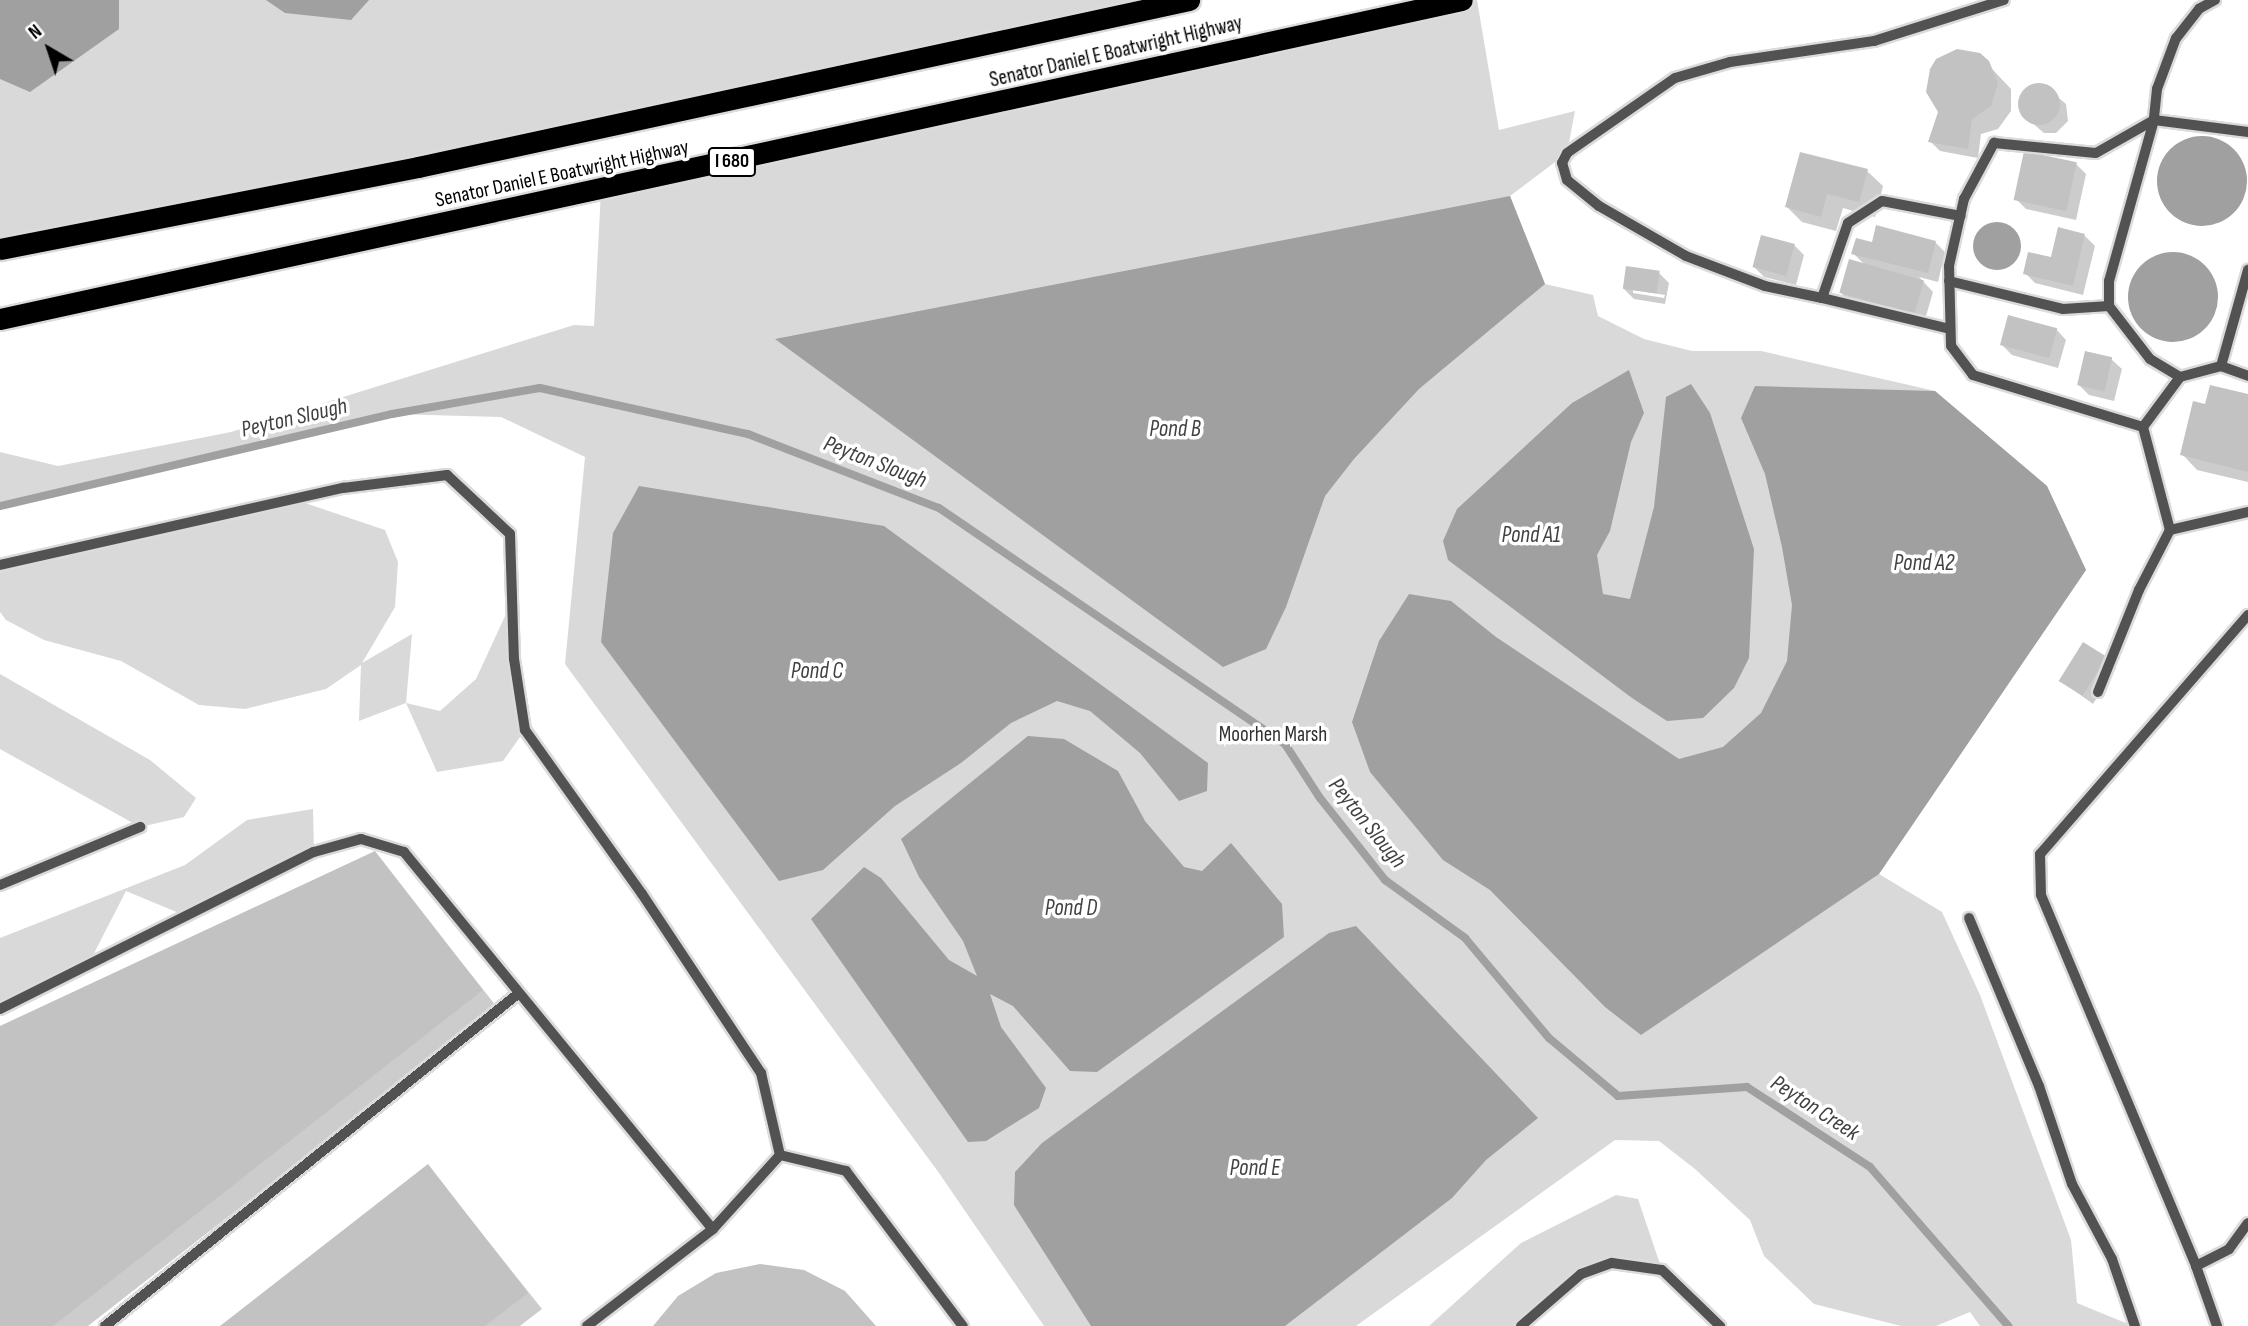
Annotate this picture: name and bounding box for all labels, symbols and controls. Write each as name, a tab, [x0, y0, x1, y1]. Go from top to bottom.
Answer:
street label: Senator Daniel E Boatwright Highway	[987, 11, 1245, 93]
north arrow	[14, 14, 84, 84]
text: N	[24, 20, 47, 44]
street label: Senator Daniel E Boatwright Highway	[433, 135, 691, 213]
road number: I 680	[708, 146, 756, 178]
water label: Peyton Slough	[238, 392, 350, 444]
water label: Pond B	[1149, 415, 1201, 443]
water label: Peyton Slough	[820, 430, 930, 494]
water label: Pond A1	[1502, 521, 1560, 549]
water label: Pond A2	[1894, 549, 1954, 577]
water label: Pond C	[791, 657, 843, 685]
park label: Moorhen Marsh	[1219, 722, 1327, 748]
water label: Peyton Slough	[1322, 772, 1412, 874]
water label: Pond D	[1045, 894, 1097, 922]
water label: Peyton Creek	[1766, 1069, 1864, 1147]
water label: Pond E	[1230, 1154, 1280, 1182]

